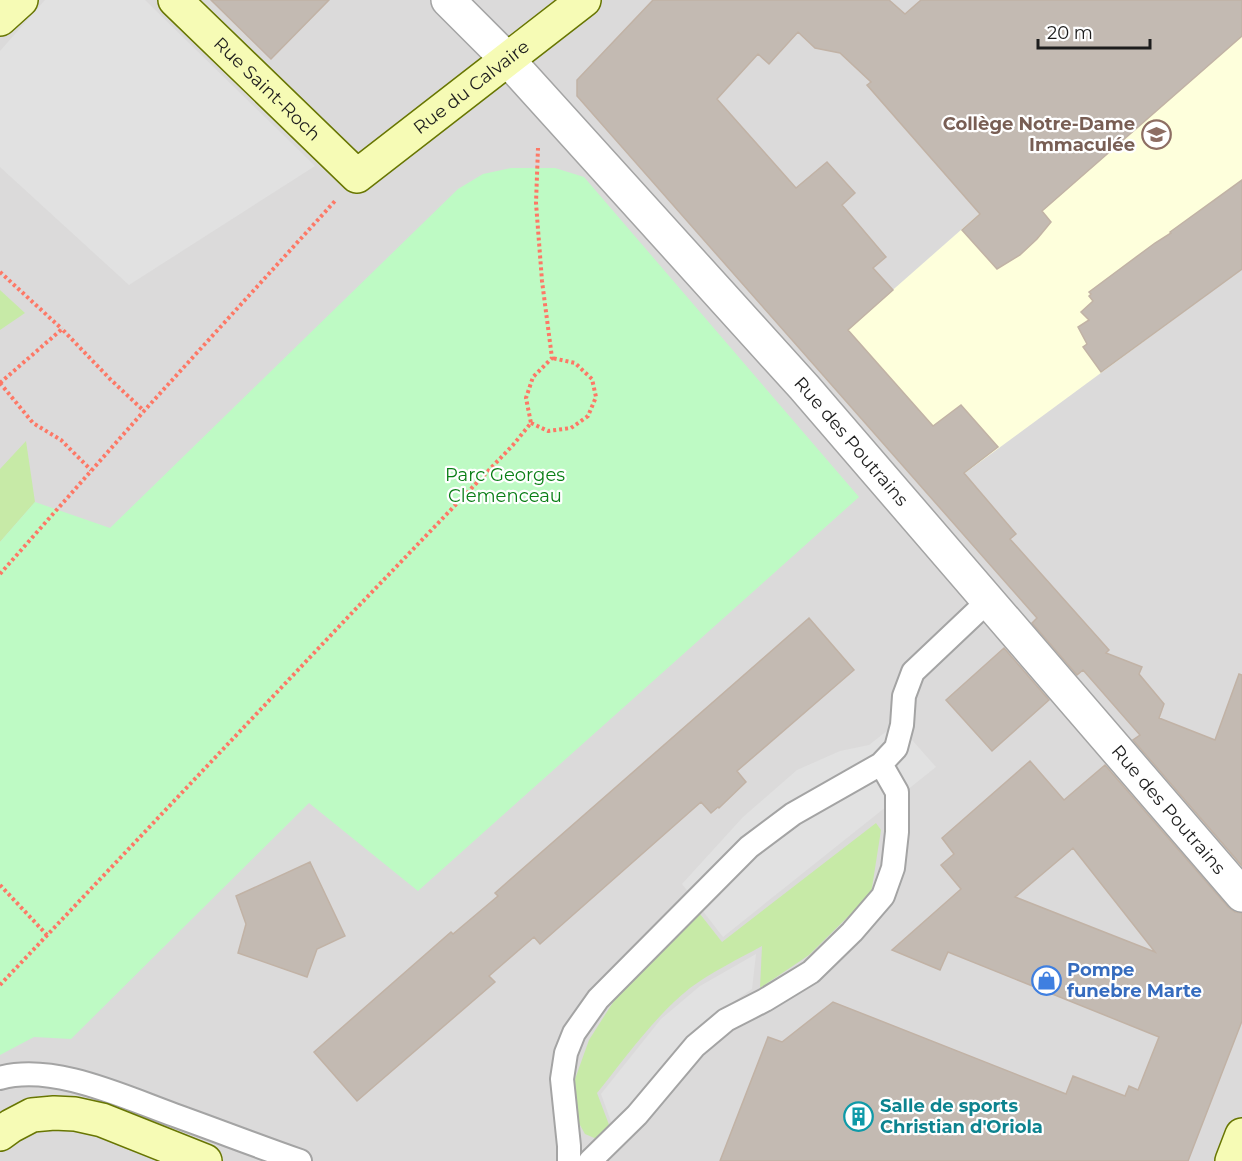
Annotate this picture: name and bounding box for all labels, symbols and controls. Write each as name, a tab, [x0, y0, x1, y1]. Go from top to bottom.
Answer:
scale bar	[1038, 12, 1150, 50]
text: 20 m	[1047, 22, 1093, 44]
street label: Rue Saint-Roch	[209, 32, 325, 146]
street label: Rue du Calvaire	[409, 35, 534, 139]
place label: Collège Notre-Dame Immaculée	[943, 113, 1135, 156]
school or university icon: Collège Notre-Dame Immaculée	[1140, 118, 1172, 150]
street label: Rue des Poutrains	[789, 372, 913, 511]
park label: Parc Georges Clemenceau	[445, 464, 565, 507]
street label: Rue des Poutrains	[1107, 740, 1230, 879]
place label: Pompe funebre Marte	[1067, 959, 1202, 1002]
shop icon: Pompe funebre Marte	[1030, 964, 1062, 996]
place label: Salle de sports Christian d'Oriola	[880, 1095, 1043, 1138]
building icon: Salle de sports Christian d'Oriola	[843, 1100, 875, 1132]

